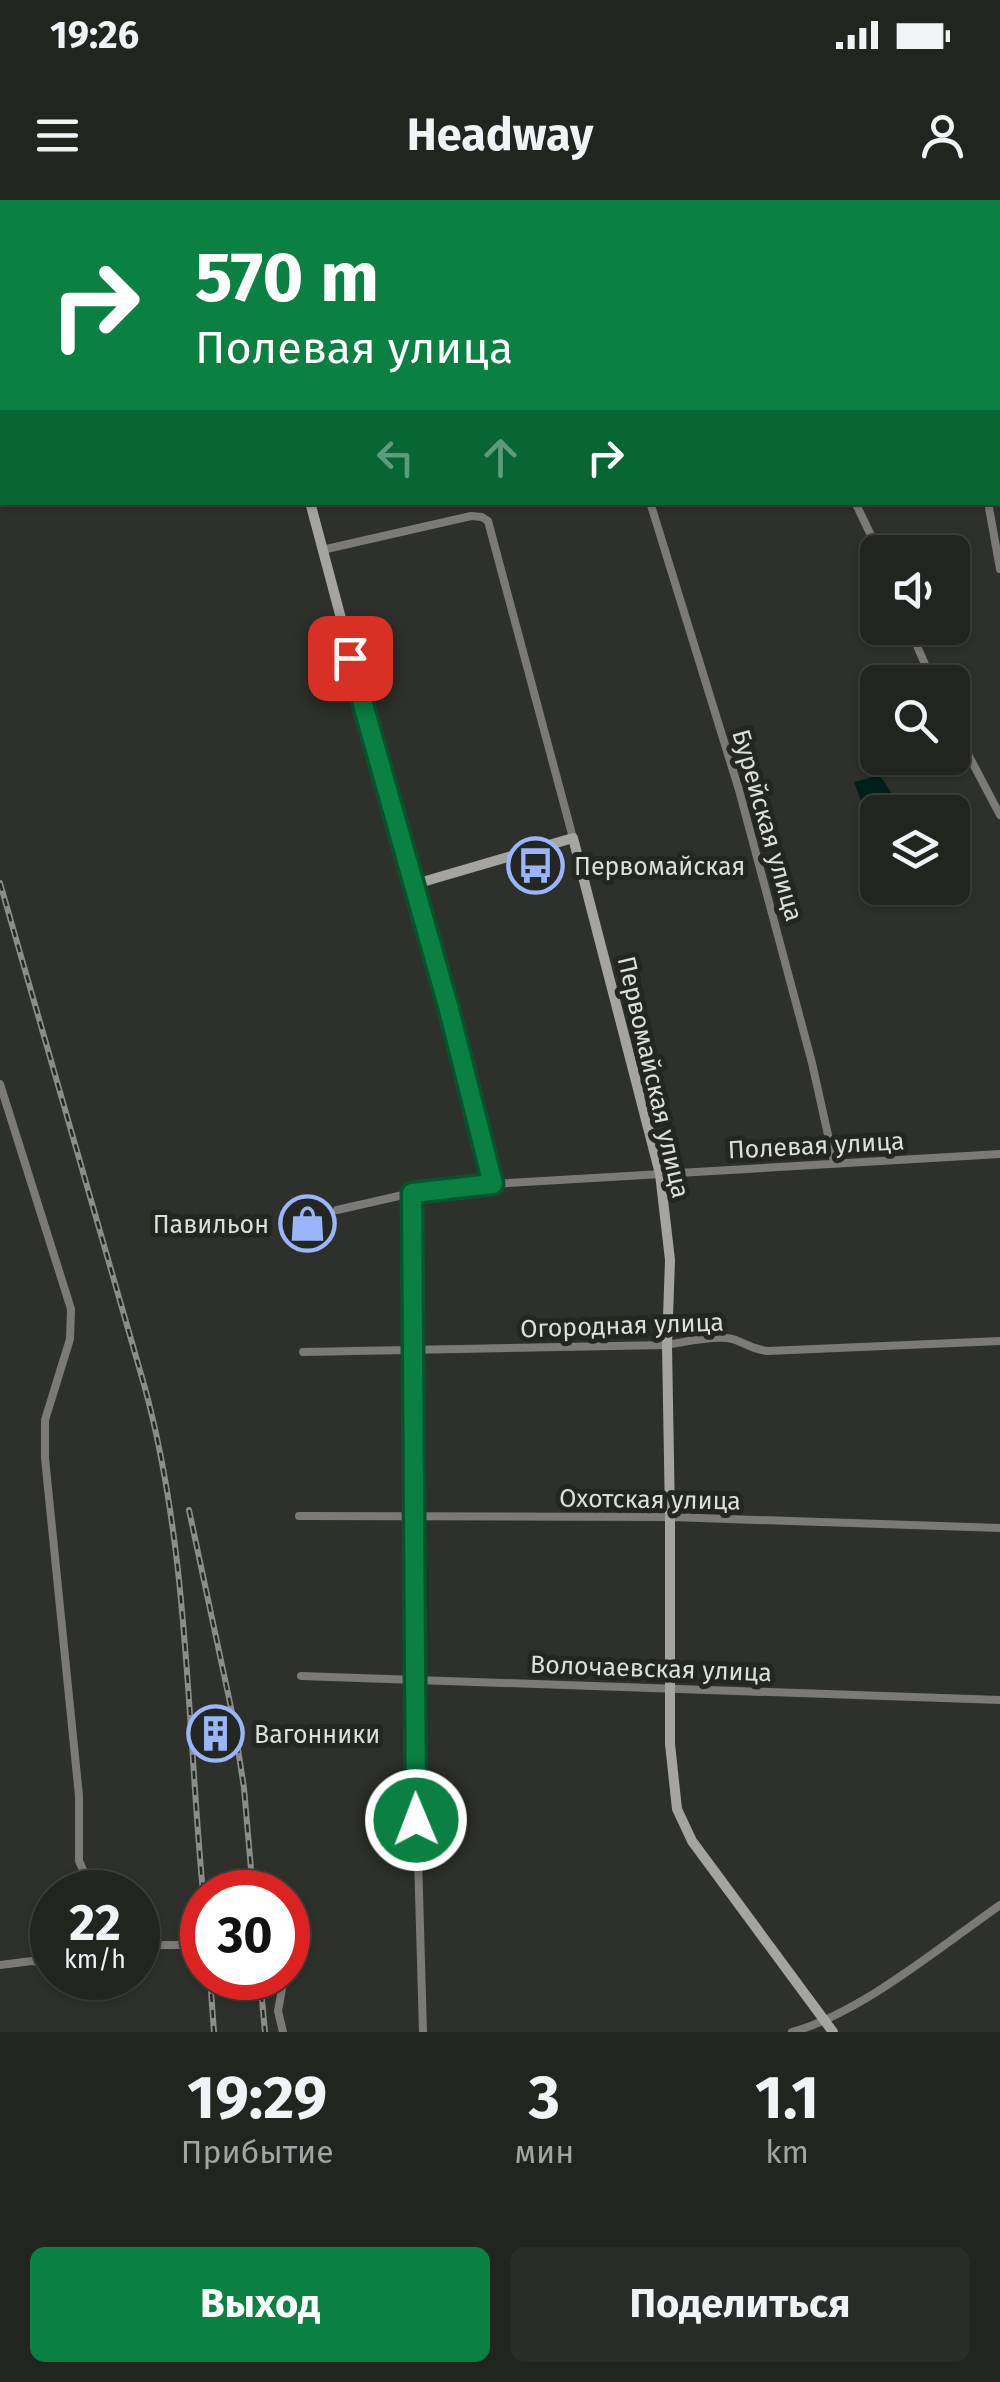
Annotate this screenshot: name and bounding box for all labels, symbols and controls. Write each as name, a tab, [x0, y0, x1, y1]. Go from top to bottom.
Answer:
text: 19:26	[50, 12, 139, 58]
icon: menu	[30, 108, 85, 163]
text: Headway	[407, 108, 593, 162]
icon: person	[915, 108, 970, 163]
text: 570 m	[195, 236, 379, 320]
icon: right	[30, 240, 160, 370]
text: Полевая улица	[195, 321, 513, 375]
icon: left	[368, 430, 423, 485]
icon: ahead	[473, 430, 528, 485]
icon: right	[578, 430, 633, 485]
map controls	[860, 535, 970, 905]
button: sound	[860, 535, 970, 645]
pin	[308, 616, 393, 701]
icon: arrive	[323, 631, 378, 686]
button: search	[860, 665, 970, 775]
street label: Бурейская улица	[725, 726, 809, 925]
button: layers	[860, 795, 970, 905]
bus stop icon: Первомайская	[505, 836, 565, 896]
place label: Первомайская	[574, 852, 745, 882]
street label: Первомайская улица	[611, 953, 695, 1201]
street label: Полевая улица	[727, 1126, 905, 1166]
shop icon: Павильон	[278, 1194, 338, 1254]
place label: Павильон	[153, 1210, 269, 1240]
street label: Огородная улица	[520, 1307, 724, 1345]
street label: Охотская улица	[559, 1483, 741, 1517]
street label: Волочаевская улица	[530, 1650, 772, 1688]
building icon: Вагонники	[185, 1704, 245, 1764]
place label: Вагонники	[254, 1720, 380, 1750]
position arrow	[364, 1768, 468, 1872]
speed limit sign: 30	[180, 1870, 310, 2000]
text: 22	[69, 1893, 121, 1953]
text: km/h	[64, 1945, 126, 1975]
text: 19:29	[187, 2062, 327, 2134]
text: 3	[529, 2062, 560, 2134]
text: 1.1	[755, 2062, 819, 2134]
text: Прибытие	[181, 2133, 334, 2171]
text: мин	[515, 2133, 574, 2171]
text: km	[765, 2133, 809, 2171]
button: Выход	[30, 2247, 490, 2362]
button: Поделиться	[510, 2247, 970, 2362]

